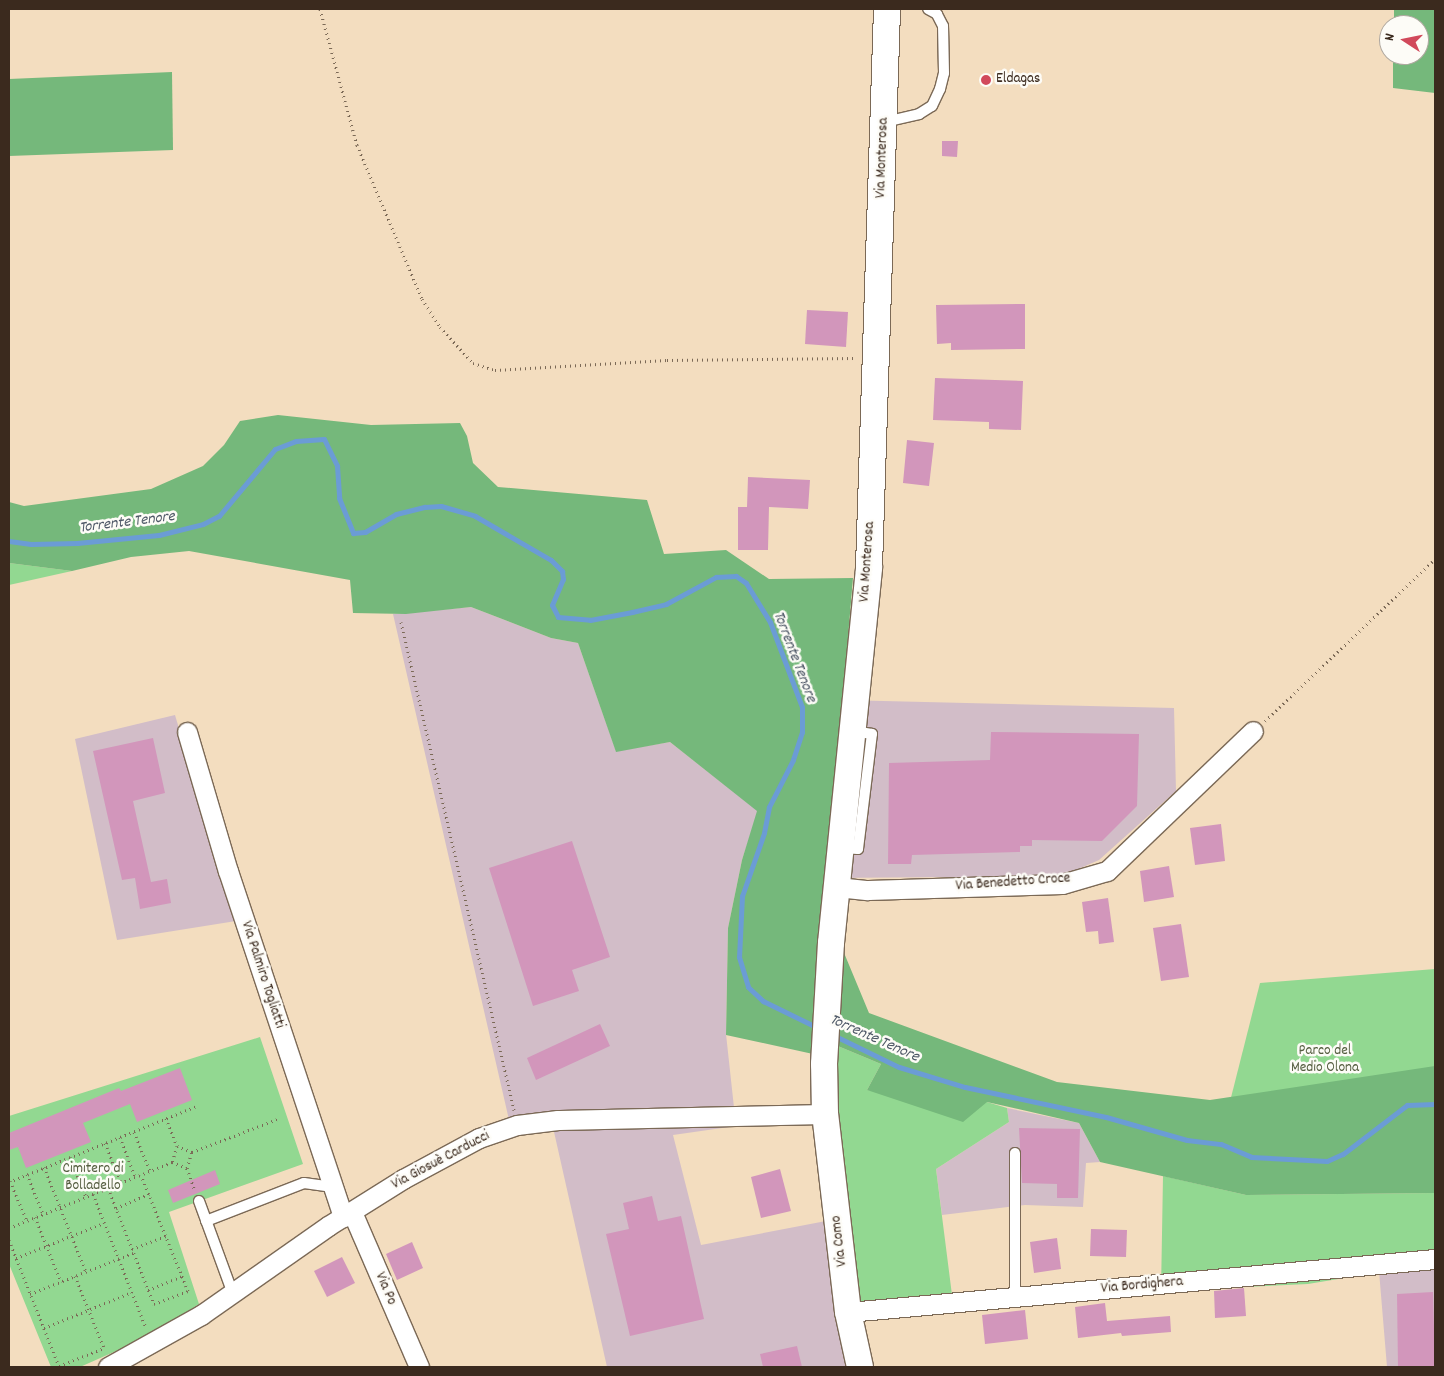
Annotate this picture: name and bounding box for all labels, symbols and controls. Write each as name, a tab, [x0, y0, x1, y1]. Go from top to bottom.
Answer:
north arrow	[1379, 15, 1429, 65]
text: N	[1380, 32, 1401, 43]
place label: Eldagas	[996, 71, 1040, 89]
marker: Eldagas	[980, 74, 992, 86]
street label: Via Monterosa	[873, 117, 893, 199]
water label: Torrente Tenore	[78, 508, 176, 538]
street label: Via Monterosa	[856, 521, 880, 603]
water label: Torrente Tenore	[768, 609, 820, 705]
street label: Via Benedetto Croce	[955, 870, 1071, 896]
street label: Via Palmiro Togliatti	[236, 919, 288, 1031]
water label: Torrente Tenore	[826, 1011, 922, 1067]
park label: Parco del Medio Olona	[1291, 1042, 1359, 1077]
street label: Via Giosuè Carducci	[389, 1128, 493, 1194]
park label: Cimitero di Bolladello	[63, 1160, 123, 1195]
street label: Via Como	[828, 1214, 852, 1268]
street label: Via Po	[370, 1270, 400, 1308]
street label: Via Bordighera	[1100, 1273, 1184, 1299]

